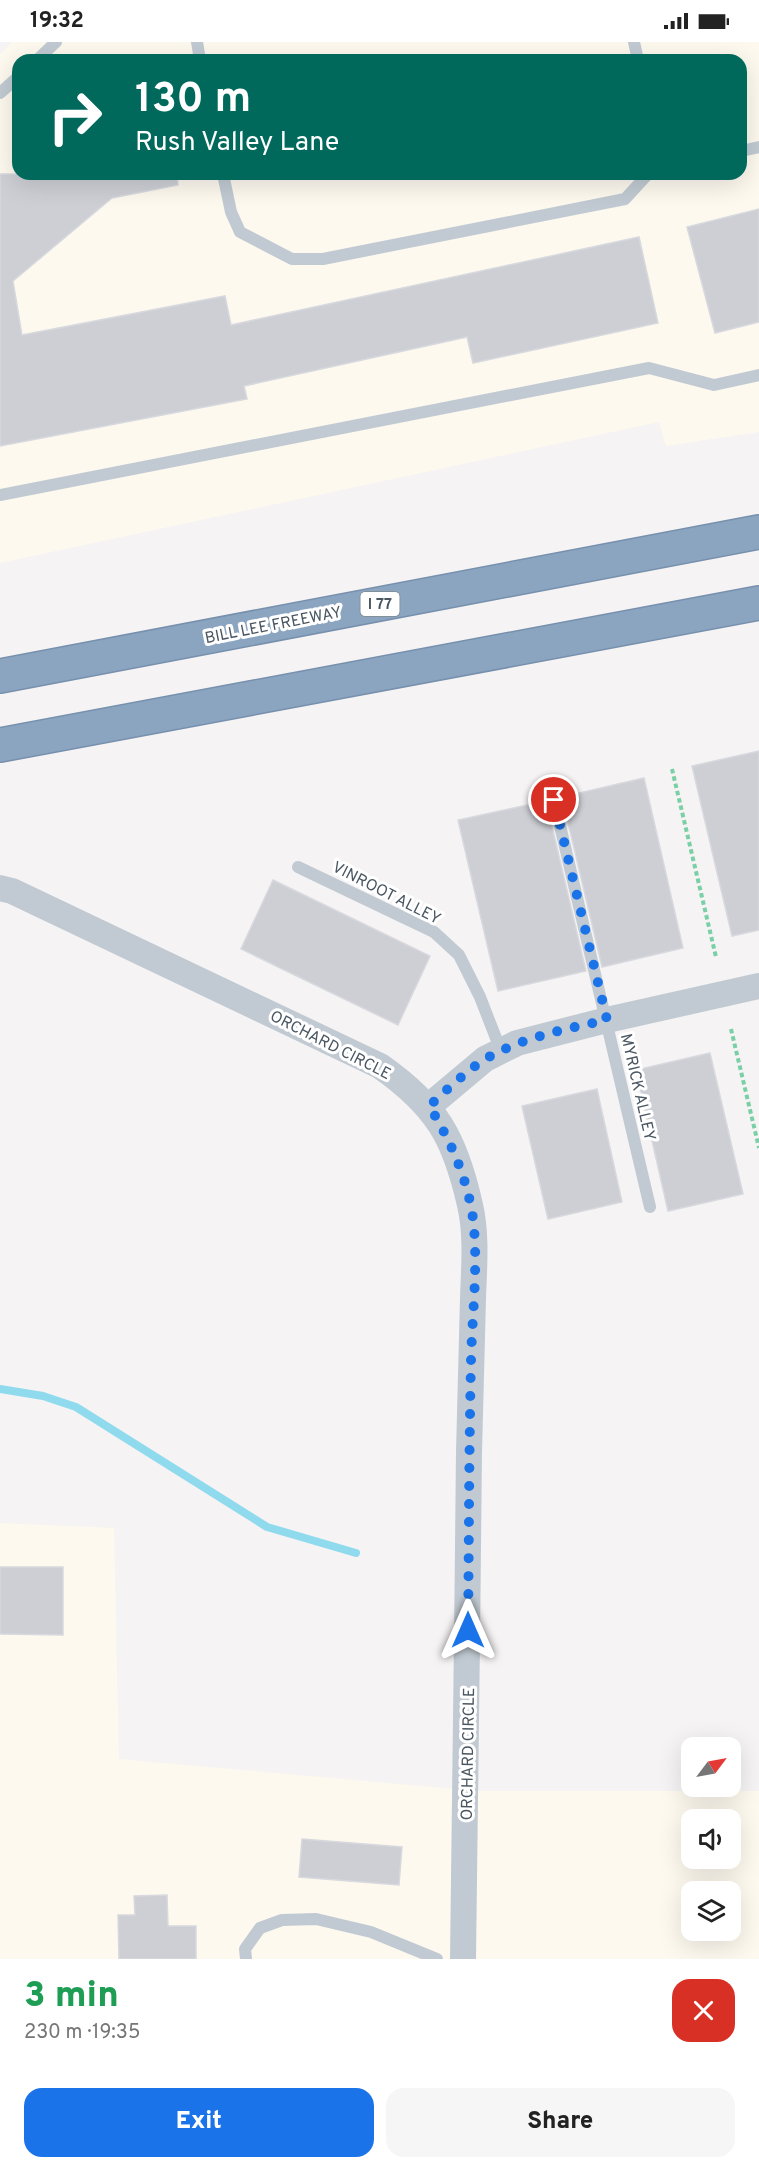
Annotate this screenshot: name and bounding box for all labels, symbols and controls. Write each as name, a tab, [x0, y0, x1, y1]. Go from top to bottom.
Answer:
text: 19:32	[30, 8, 84, 35]
text: 130 m	[135, 74, 251, 127]
icon: right	[36, 78, 114, 156]
text: Rush Valley Lane	[135, 126, 339, 160]
road number: I 77	[360, 592, 400, 616]
street label: BILL LEE FREEWAY	[203, 603, 343, 649]
pin	[528, 774, 579, 825]
icon: arrive	[537, 783, 570, 816]
street label: VINROOT ALLEY	[328, 858, 444, 930]
street label: ORCHARD CIRCLE	[266, 1007, 394, 1085]
street label: MYRICK ALLEY	[615, 1032, 659, 1143]
position arrow	[436, 1598, 500, 1662]
street label: ORCHARD CIRCLE	[458, 1687, 480, 1821]
north arrow	[681, 1737, 741, 1797]
map controls	[681, 1737, 741, 1941]
button: sound	[681, 1809, 741, 1869]
button: layers	[681, 1881, 741, 1941]
text: 3 min	[24, 1974, 119, 2020]
button: close	[672, 1979, 735, 2042]
text: 230 m · 19:35	[24, 2020, 140, 2046]
button: Exit	[24, 2088, 374, 2157]
button: Share	[386, 2088, 735, 2157]

